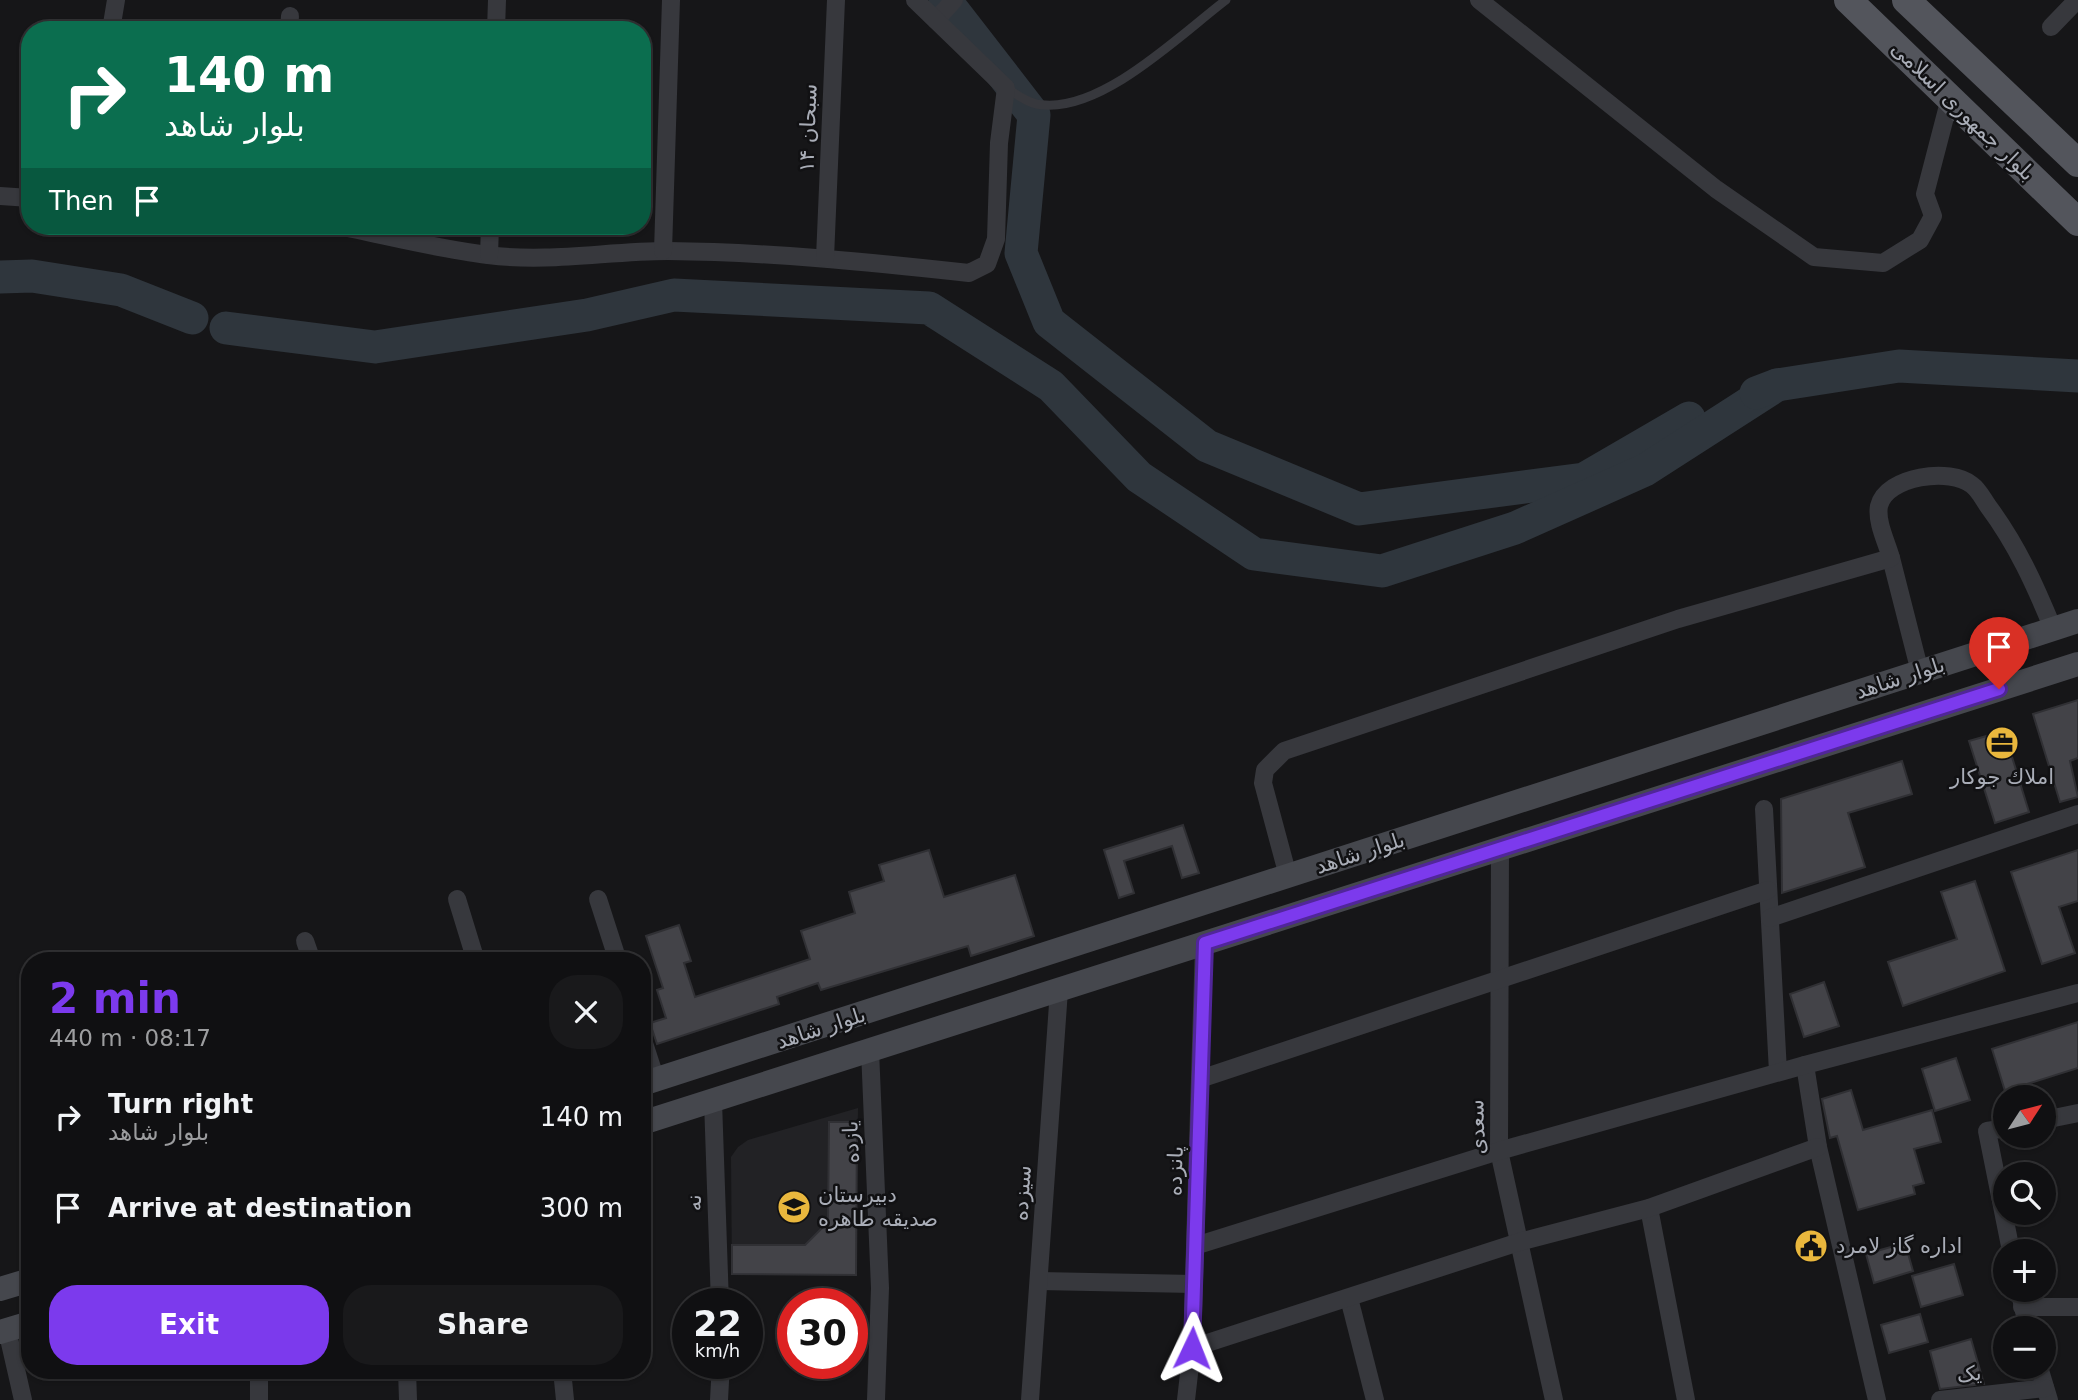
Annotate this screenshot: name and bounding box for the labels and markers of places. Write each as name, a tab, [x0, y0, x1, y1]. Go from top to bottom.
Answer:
pin	[1969, 617, 2029, 689]
office icon: املاك جوكار	[1983, 724, 2021, 762]
place label: املاك جوكار	[1949, 765, 2054, 789]
place label: دبیرستان صدیقه طاهره	[818, 1183, 938, 1231]
school or university icon: دبیرستان صدیقه طاهره	[775, 1188, 813, 1226]
public building icon: اداره گاز لامرد	[1792, 1227, 1830, 1265]
place label: اداره گاز لامرد	[1836, 1234, 1962, 1258]

